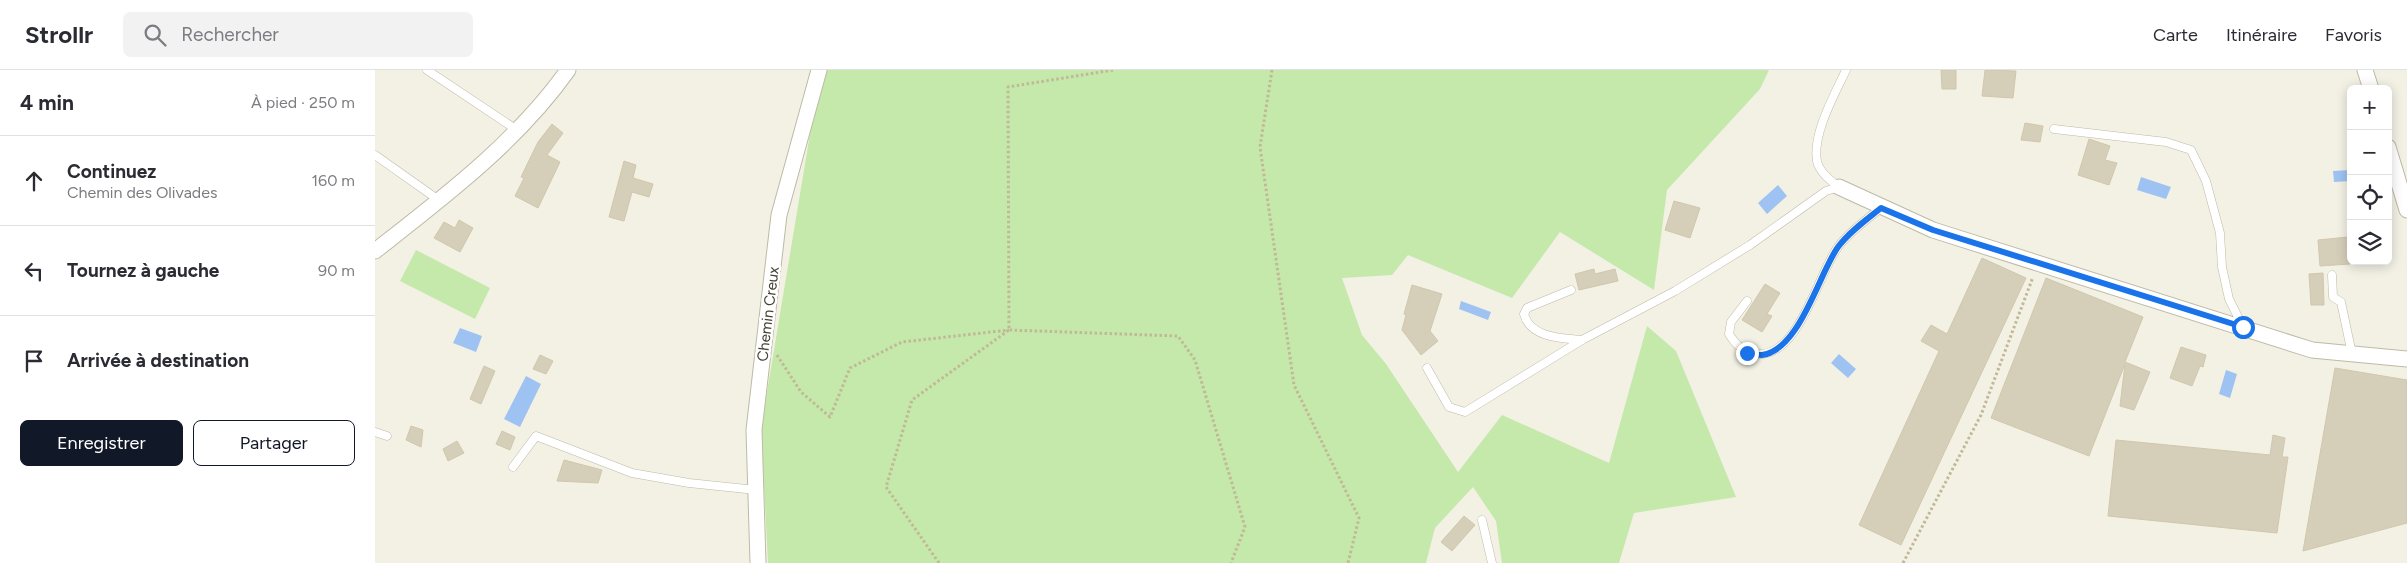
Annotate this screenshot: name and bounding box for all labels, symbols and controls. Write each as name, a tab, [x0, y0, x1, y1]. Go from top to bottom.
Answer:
search box	[123, 12, 473, 57]
text: Strollr	[25, 20, 93, 49]
icon: search	[141, 21, 169, 49]
text: Rechercher	[181, 23, 279, 46]
text: Carte	[2153, 24, 2198, 46]
text: Itinéraire	[2226, 24, 2297, 46]
text: Favoris	[2325, 24, 2382, 46]
map controls	[2347, 85, 2392, 265]
button: +	[2347, 85, 2392, 130]
text: 4 min	[20, 90, 74, 115]
text: À pied · 250 m	[251, 93, 355, 112]
button: −	[2347, 130, 2392, 175]
text: Continuez	[67, 160, 156, 183]
icon: ahead	[20, 167, 48, 195]
text: 160 m	[312, 171, 355, 190]
button: locate	[2347, 175, 2392, 220]
text: Chemin des Olivades	[67, 183, 217, 202]
button: layers	[2347, 220, 2392, 265]
icon: left	[20, 257, 48, 285]
text: Tournez à gauche	[67, 259, 219, 282]
text: 90 m	[318, 261, 355, 280]
street label: Chemin Creux	[753, 266, 783, 362]
route start	[2232, 316, 2255, 339]
route end	[1736, 342, 1759, 365]
icon: arrive	[20, 347, 48, 375]
text: Arrivée à destination	[67, 349, 249, 372]
button: Enregistrer	[20, 420, 183, 466]
button: Partager	[193, 420, 355, 466]

